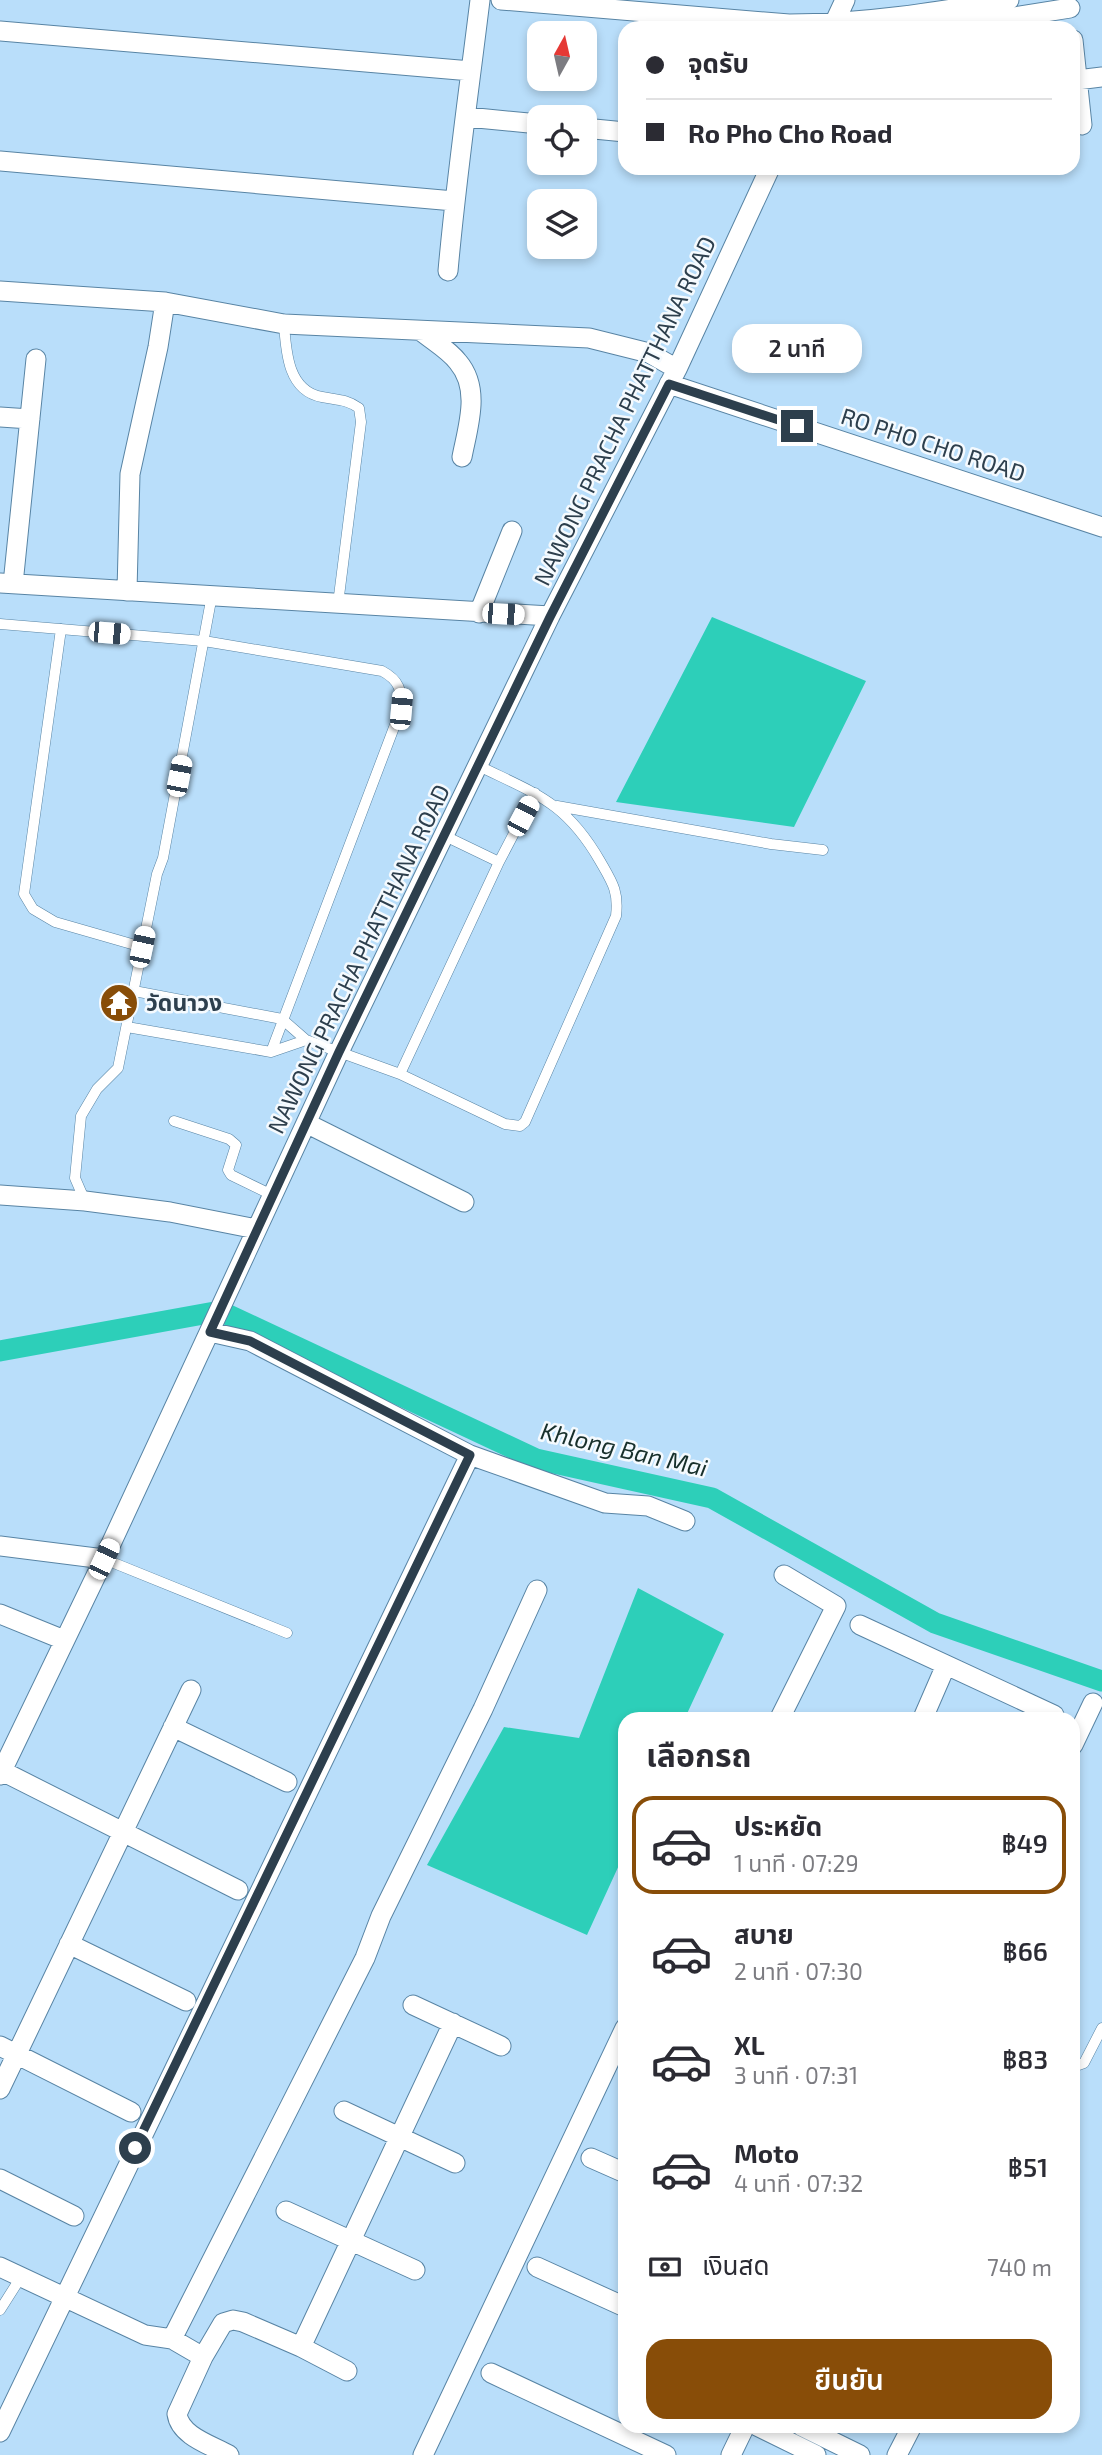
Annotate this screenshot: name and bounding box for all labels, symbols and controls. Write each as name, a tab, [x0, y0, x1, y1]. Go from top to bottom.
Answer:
north arrow	[527, 21, 597, 91]
map controls	[527, 21, 597, 259]
text: จุดรับ	[688, 47, 749, 78]
button: locate	[527, 105, 597, 175]
text: Ro Pho Cho Road	[688, 117, 893, 148]
button: layers	[527, 189, 597, 259]
street label: NAWONG PRACHA PHATTHANA ROAD	[527, 232, 721, 590]
callout: 2 นาที	[732, 324, 862, 374]
text: 2 นาที	[768, 334, 826, 362]
street label: RO PHO CHO ROAD	[838, 401, 1029, 487]
route end	[781, 410, 813, 442]
car	[482, 602, 525, 626]
car	[88, 621, 131, 645]
car	[389, 687, 414, 731]
car	[165, 753, 194, 799]
street label: NAWONG PRACHA PHATTHANA ROAD	[261, 780, 455, 1138]
car	[504, 793, 543, 839]
car	[128, 924, 157, 970]
temple icon: วัดนาวง	[98, 982, 140, 1024]
place label: วัดนาวง	[146, 988, 222, 1016]
water label: Khlong Ban Mai	[538, 1415, 711, 1482]
car	[86, 1536, 123, 1582]
text: เลือกรถ	[646, 1735, 751, 1773]
text: ประหยัด	[734, 1810, 822, 1841]
icon: car	[650, 1814, 713, 1877]
text: ฿49	[1001, 1827, 1048, 1858]
text: 1 นาที · 07:29	[734, 1849, 859, 1877]
text: สบาย	[734, 1918, 794, 1949]
icon: car	[650, 1922, 713, 1985]
text: ฿66	[1003, 1935, 1048, 1966]
text: 2 นาที · 07:30	[734, 1957, 863, 1985]
text: XL	[734, 2029, 765, 2060]
icon: car	[650, 2030, 713, 2093]
text: ฿83	[1002, 2043, 1048, 2074]
text: 3 นาที · 07:31	[734, 2061, 858, 2089]
route start	[119, 2132, 151, 2164]
text: Moto	[734, 2137, 799, 2168]
icon: car	[650, 2138, 713, 2201]
text: ฿51	[1008, 2151, 1048, 2182]
text: 4 นาที · 07:32	[734, 2169, 863, 2197]
icon: cash	[646, 2248, 684, 2286]
text: เงินสด	[702, 2249, 769, 2280]
text: 740 m	[987, 2253, 1052, 2281]
button: ยืนยัน	[646, 2339, 1052, 2419]

